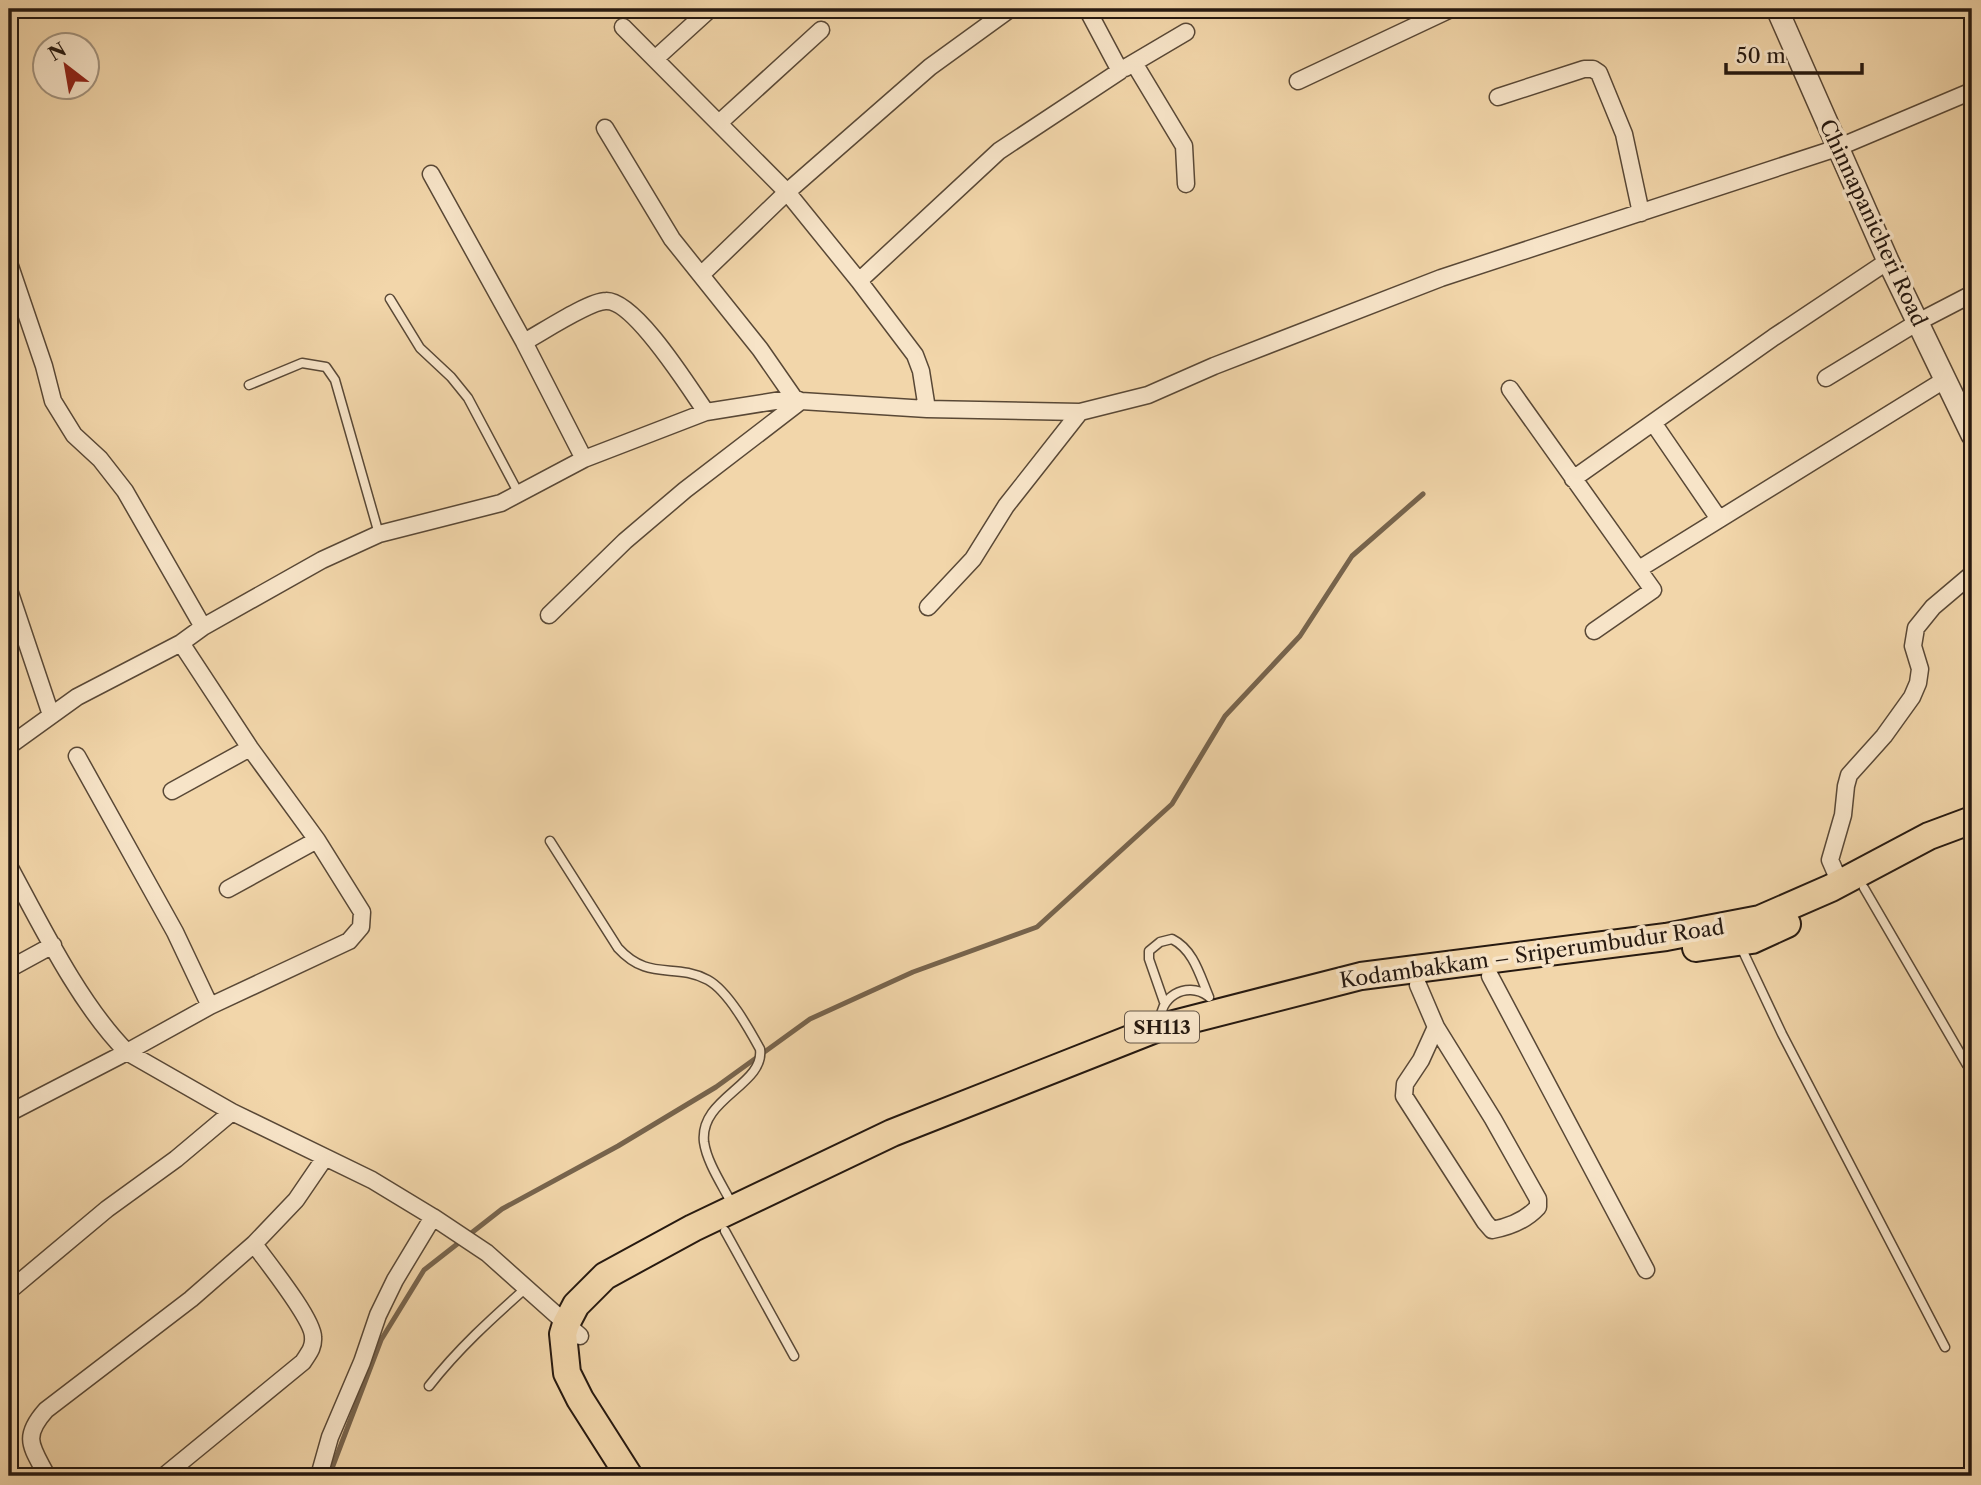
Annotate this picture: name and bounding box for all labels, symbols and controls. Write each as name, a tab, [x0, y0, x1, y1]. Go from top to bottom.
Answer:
north arrow	[32, 32, 102, 102]
scale bar	[1726, 32, 1862, 76]
text: N	[45, 38, 71, 66]
text: 50 m	[1736, 43, 1786, 68]
street label: Chinnapanicheri Road	[1815, 115, 1932, 330]
street label: Kodambakkam – Sriperumbudur Road	[1338, 914, 1726, 993]
road number: SH113	[1125, 1012, 1199, 1042]

